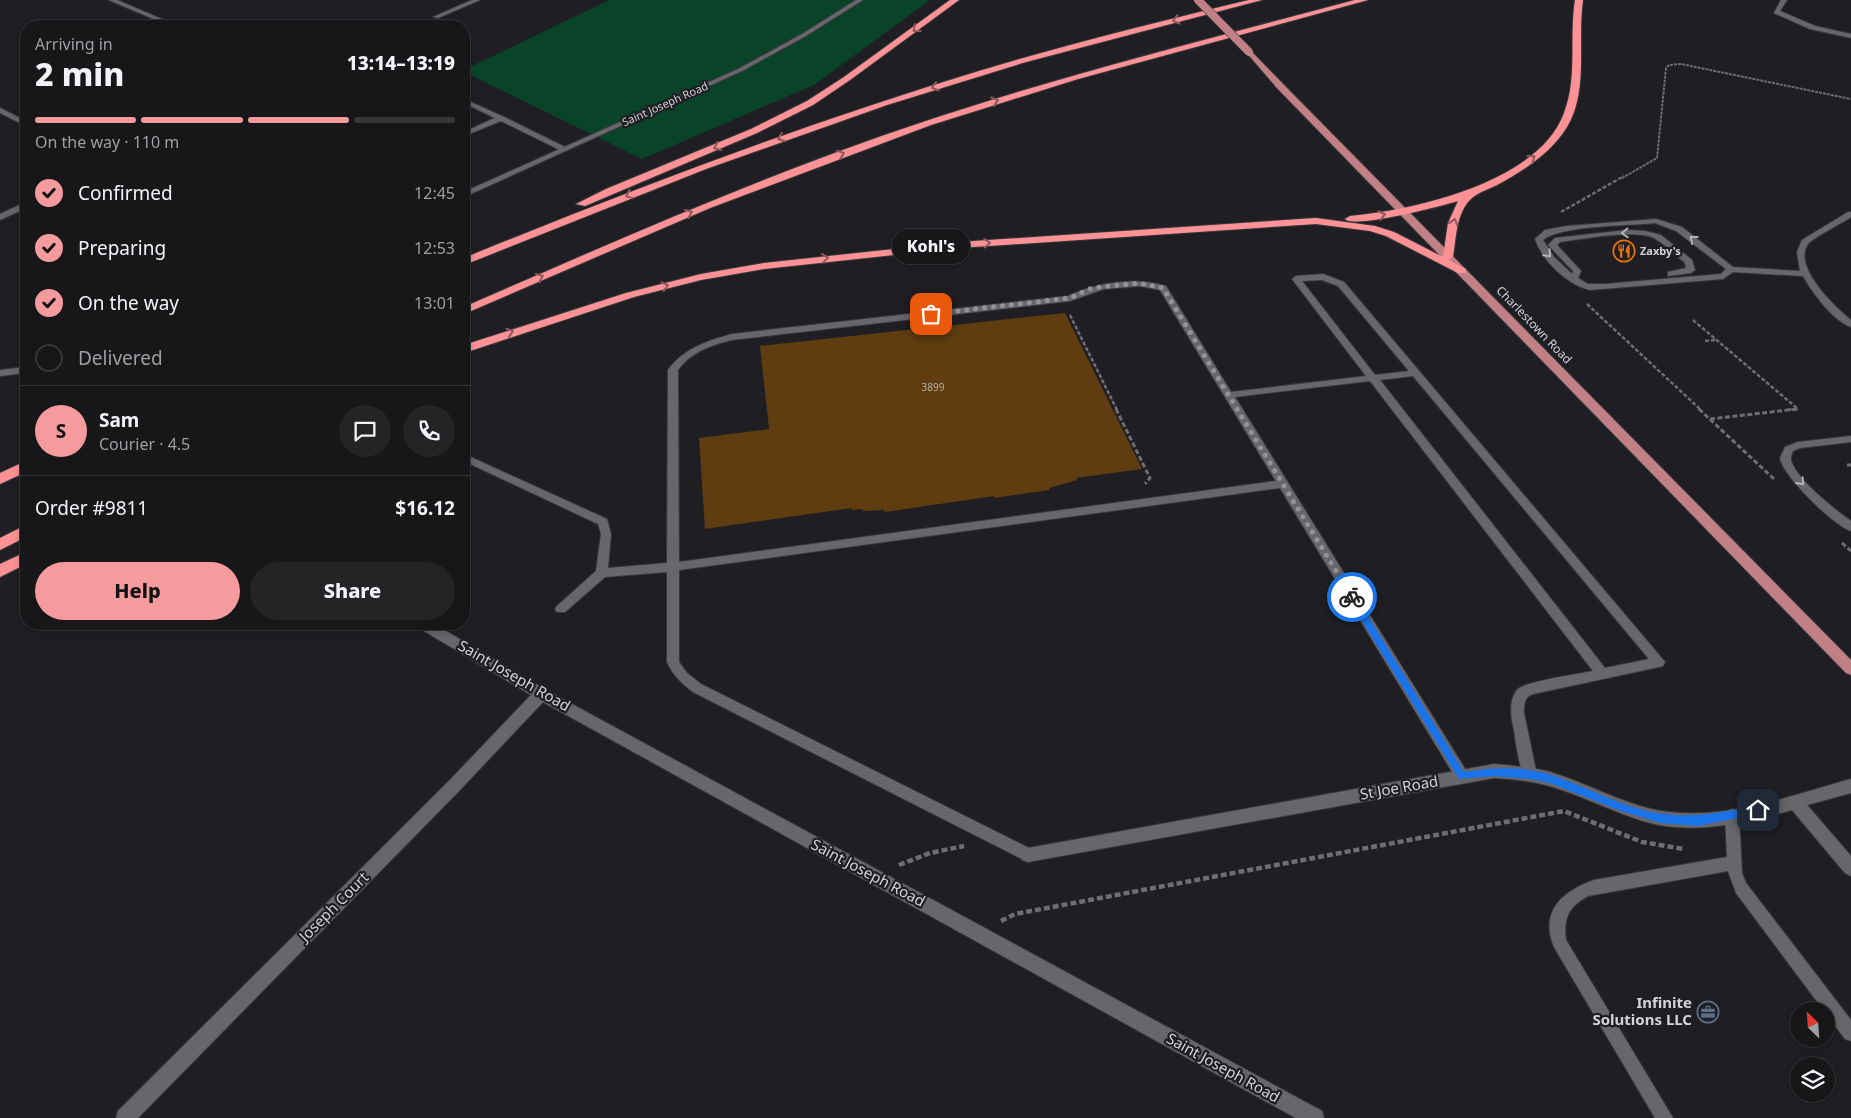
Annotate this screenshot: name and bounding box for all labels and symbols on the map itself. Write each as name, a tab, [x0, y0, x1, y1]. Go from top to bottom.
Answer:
one-way arrow	[1172, 14, 1181, 25]
one-way arrow	[913, 23, 922, 31]
street label: Saint Joseph Road	[619, 78, 710, 129]
one-way arrow	[932, 81, 940, 91]
one-way arrow	[990, 97, 998, 107]
one-way arrow	[778, 132, 786, 142]
one-way arrow	[713, 141, 722, 151]
one-way arrow	[836, 150, 845, 160]
one-way arrow	[1526, 155, 1536, 164]
one-way arrow	[625, 189, 634, 199]
one-way arrow	[685, 208, 693, 218]
one-way arrow	[1378, 210, 1387, 220]
one-way arrow	[1448, 219, 1458, 227]
one-way arrow	[1621, 227, 1629, 238]
callout: Kohl's	[892, 229, 970, 264]
one-way arrow	[983, 237, 991, 248]
one-way arrow	[1690, 237, 1699, 245]
restaurant icon: Zaxby's	[1612, 239, 1636, 263]
place label: Zaxby's	[1640, 243, 1681, 258]
one-way arrow	[1542, 249, 1551, 258]
one-way arrow	[821, 253, 829, 264]
one-way arrow	[535, 272, 544, 283]
one-way arrow	[661, 281, 670, 292]
street label: Charlestown Road	[1493, 282, 1576, 367]
pin	[910, 293, 952, 335]
one-way arrow	[505, 328, 513, 338]
house number: 3899	[922, 380, 945, 394]
one-way arrow	[1795, 476, 1804, 485]
courier	[1327, 572, 1377, 622]
street label: Saint Joseph Road	[455, 635, 574, 715]
street label: St Joe Road	[1358, 770, 1440, 804]
pin	[1737, 789, 1779, 831]
street label: Saint Joseph Road	[808, 834, 929, 911]
street label: Joseph Court	[293, 867, 373, 947]
place label: Infinite Solutions LLC	[1592, 992, 1692, 1029]
office icon: Infinite Solutions LLC	[1696, 1000, 1720, 1024]
north arrow	[1790, 1002, 1835, 1048]
street label: Saint Joseph Road	[1163, 1028, 1284, 1107]

